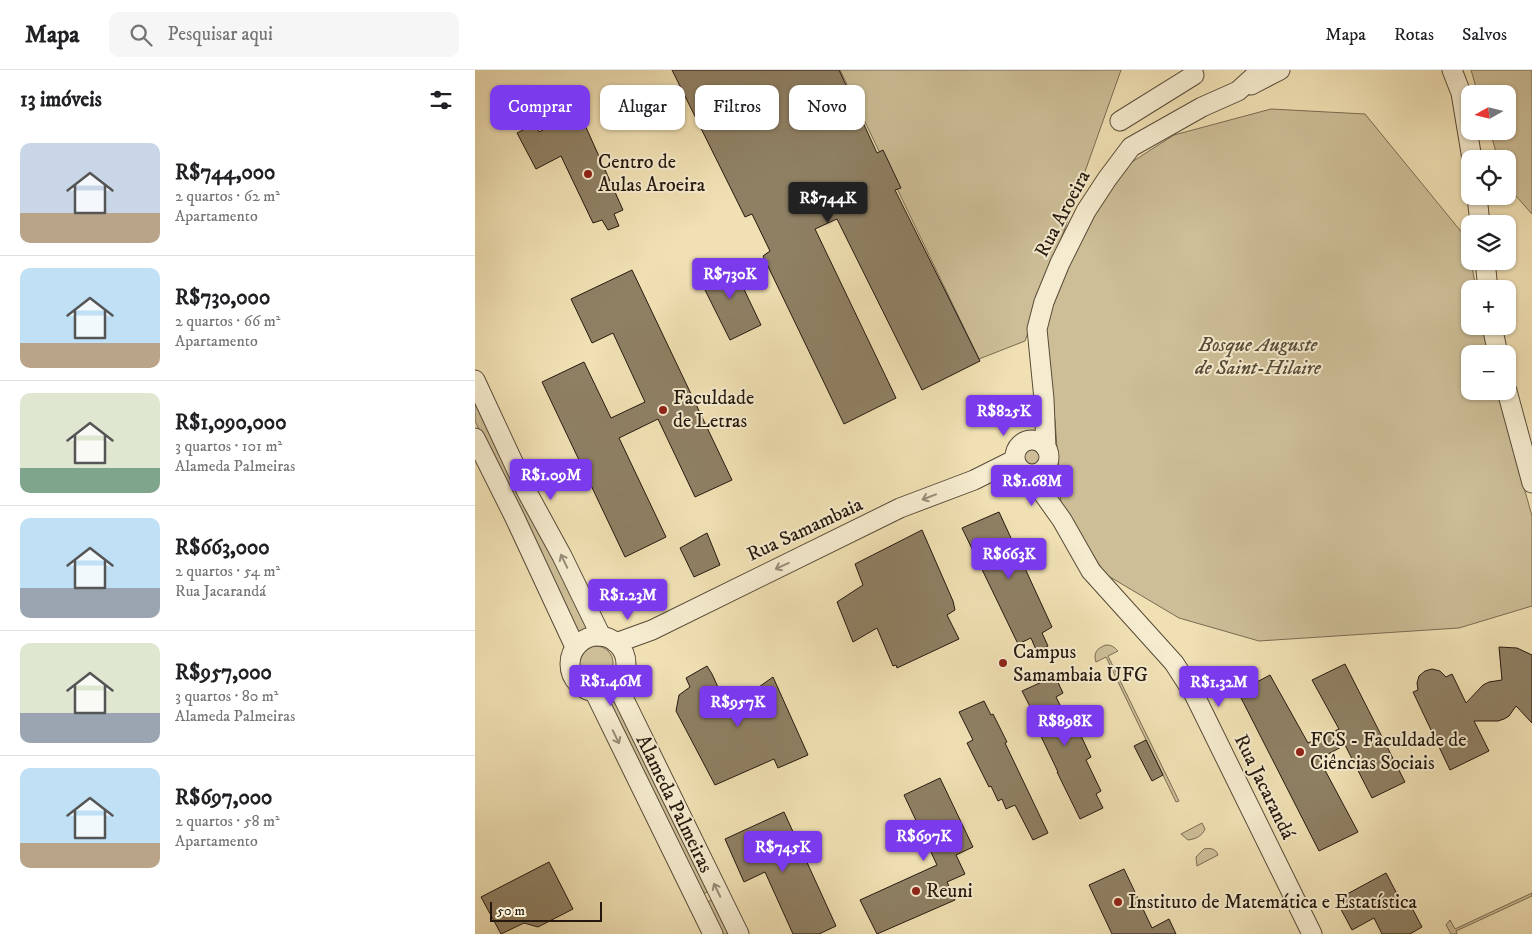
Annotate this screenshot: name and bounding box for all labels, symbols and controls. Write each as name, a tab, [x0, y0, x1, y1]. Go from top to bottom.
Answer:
search box	[109, 12, 459, 57]
text: Mapa	[25, 20, 79, 50]
icon: search	[127, 21, 155, 49]
text: Pesquisar aqui	[167, 23, 273, 46]
text: Mapa	[1325, 24, 1366, 46]
text: Rotas	[1394, 24, 1434, 46]
text: Salvos	[1462, 24, 1507, 46]
chip: Comprar	[490, 85, 590, 130]
chip: Alugar	[600, 85, 685, 130]
chip: Filtros	[695, 85, 779, 130]
chip: Novo	[789, 85, 865, 130]
north arrow	[1461, 85, 1516, 140]
map controls	[1461, 85, 1516, 400]
icon: filters	[427, 86, 455, 114]
text: 13 imóveis	[20, 87, 102, 113]
place label: Centro de Aulas Aroeira	[598, 150, 706, 198]
button: locate	[1461, 150, 1516, 205]
text: R$744,000	[175, 160, 275, 186]
icon: home	[60, 163, 120, 223]
street label: Rua Aroeira	[1030, 166, 1097, 262]
marker: Centro de Aulas Aroeira	[582, 168, 594, 180]
pin: R$744K	[787, 182, 869, 224]
text: 2 quartos · 62 m²	[175, 186, 280, 206]
text: R$744K	[799, 188, 857, 208]
text: Apartamento	[175, 206, 258, 226]
button: layers	[1461, 215, 1516, 270]
pin: R$730K	[689, 258, 771, 300]
text: R$730K	[703, 264, 757, 284]
button: +	[1461, 280, 1516, 335]
text: R$730,000	[175, 285, 270, 311]
icon: home	[60, 288, 120, 348]
text: 2 quartos · 66 m²	[175, 311, 280, 331]
text: Apartamento	[175, 331, 258, 351]
park label: Bosque Auguste de Saint-Hilaire	[1194, 333, 1322, 381]
button: −	[1461, 345, 1516, 400]
place label: Faculdade de Letras	[673, 386, 754, 434]
pin: R$825K	[963, 394, 1045, 437]
text: R$825K	[977, 401, 1031, 421]
marker: Faculdade de Letras	[657, 404, 669, 416]
text: R$1,090,000	[175, 410, 286, 436]
icon: home	[60, 413, 120, 473]
text: 3 quartos · 101 m²	[175, 436, 282, 456]
text: Alameda Palmeiras	[175, 456, 295, 476]
pin: R$1.09M	[505, 458, 597, 501]
pin: R$1.68M	[986, 464, 1078, 507]
text: R$1.09M	[521, 465, 581, 485]
text: R$1.68M	[1002, 471, 1062, 491]
street label: Rua Samambaia	[743, 492, 867, 568]
one-way arrow	[922, 493, 937, 502]
text: R$663,000	[175, 535, 270, 561]
icon: home	[60, 538, 120, 598]
pin: R$663K	[968, 538, 1050, 580]
text: R$663K	[982, 544, 1036, 564]
one-way arrow	[559, 554, 568, 569]
text: 2 quartos · 54 m²	[175, 561, 280, 581]
one-way arrow	[775, 562, 790, 571]
pin: R$1.23M	[582, 578, 674, 621]
text: Rua Jacarandá	[175, 581, 266, 601]
text: R$1.23M	[599, 585, 657, 605]
place label: Campus Samambaia UFG	[1013, 640, 1148, 688]
marker: Campus Samambaia UFG	[997, 657, 1009, 669]
text: R$957,000	[175, 660, 272, 686]
icon: home	[60, 663, 120, 723]
pin: R$1.46M	[565, 664, 657, 707]
pin: R$1.32M	[1173, 666, 1265, 708]
text: R$1.46M	[580, 671, 642, 691]
text: R$1.32M	[1190, 672, 1248, 692]
text: 3 quartos · 80 m²	[175, 686, 279, 706]
pin: R$957K	[697, 686, 779, 728]
text: R$957K	[711, 692, 765, 712]
pin: R$898K	[1024, 704, 1106, 747]
text: Alameda Palmeiras	[175, 706, 295, 726]
text: R$898K	[1038, 711, 1092, 731]
place label: FCS - Faculdade de Ciências Sociais	[1310, 728, 1466, 776]
one-way arrow	[612, 729, 622, 744]
street label: Rua Jacarandá	[1228, 730, 1300, 844]
street label: Alameda Palmeiras	[630, 731, 718, 877]
marker: FCS - Faculdade de Ciências Sociais	[1294, 746, 1306, 758]
text: R$697,000	[175, 785, 272, 811]
icon: home	[60, 788, 120, 848]
text: 2 quartos · 58 m²	[175, 811, 280, 831]
pin: R$697K	[883, 820, 965, 862]
text: R$697K	[896, 826, 952, 846]
pin: R$745K	[742, 830, 824, 873]
text: Apartamento	[175, 831, 258, 851]
text: R$745K	[755, 837, 811, 857]
place label: Reuni	[926, 879, 973, 904]
one-way arrow	[712, 883, 722, 898]
marker: Reuni	[910, 885, 922, 897]
place label: Instituto de Matemática e Estatística	[1128, 890, 1418, 915]
marker: Instituto de Matemática e Estatística	[1112, 896, 1124, 908]
scale bar	[490, 899, 603, 922]
text: 50 m	[497, 902, 525, 920]

